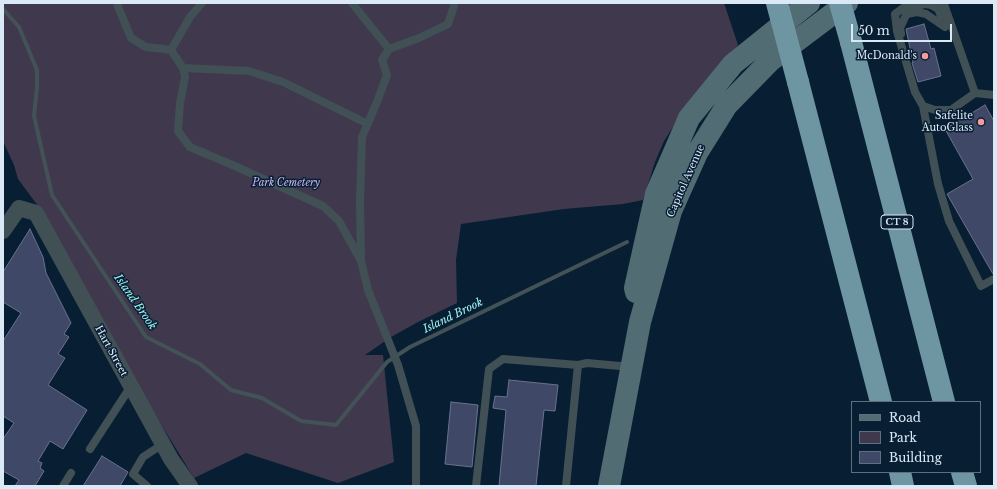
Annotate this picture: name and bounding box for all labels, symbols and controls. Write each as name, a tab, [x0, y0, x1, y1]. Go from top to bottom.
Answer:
scale bar	[853, 16, 954, 42]
text: 50 m	[858, 23, 890, 38]
place label: McDonald's	[857, 50, 917, 62]
marker: McDonald's	[920, 51, 930, 61]
place label: Safelite AutoGlass	[922, 110, 973, 134]
marker: Safelite AutoGlass	[976, 117, 986, 127]
street label: Capitol Avenue	[665, 143, 707, 219]
park label: Park Cemetery	[252, 177, 320, 189]
road number: CT 8	[881, 215, 913, 229]
water label: Island Brook	[111, 272, 159, 332]
water label: Island Brook	[421, 296, 485, 336]
street label: Hart Street	[92, 323, 130, 379]
legend	[851, 401, 981, 473]
text: Road	[889, 410, 921, 425]
text: Park	[889, 430, 917, 445]
text: Building	[889, 450, 942, 465]

